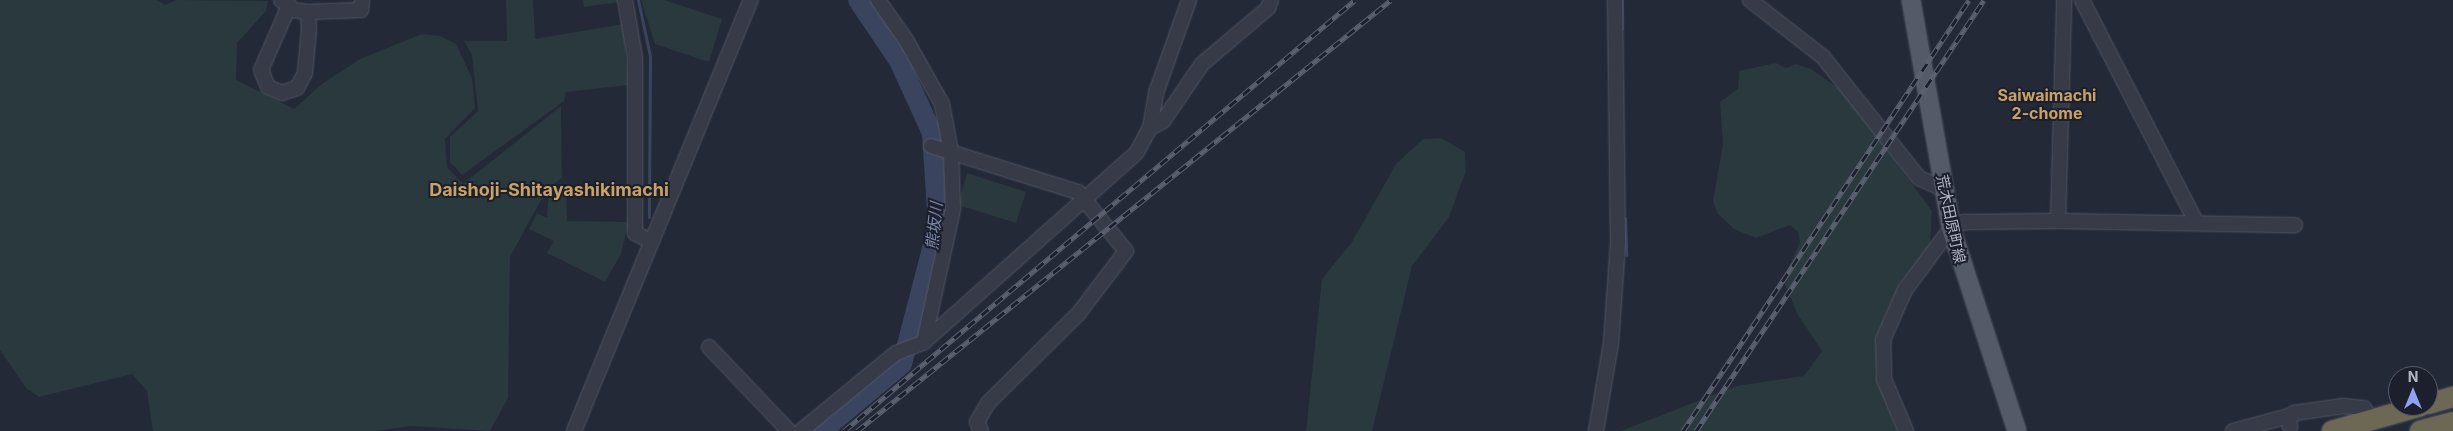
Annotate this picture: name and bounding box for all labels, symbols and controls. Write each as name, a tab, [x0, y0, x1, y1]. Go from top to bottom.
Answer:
district label: Saiwaimachi 2-chome	[1998, 85, 2096, 123]
street label: 荒木田原町線	[1933, 173, 1969, 265]
district label: Daishoji-Shitayashikimachi	[429, 179, 669, 201]
water label: 熊坂川	[922, 201, 946, 251]
north arrow	[2388, 366, 2438, 416]
text: N	[2408, 368, 2418, 385]

